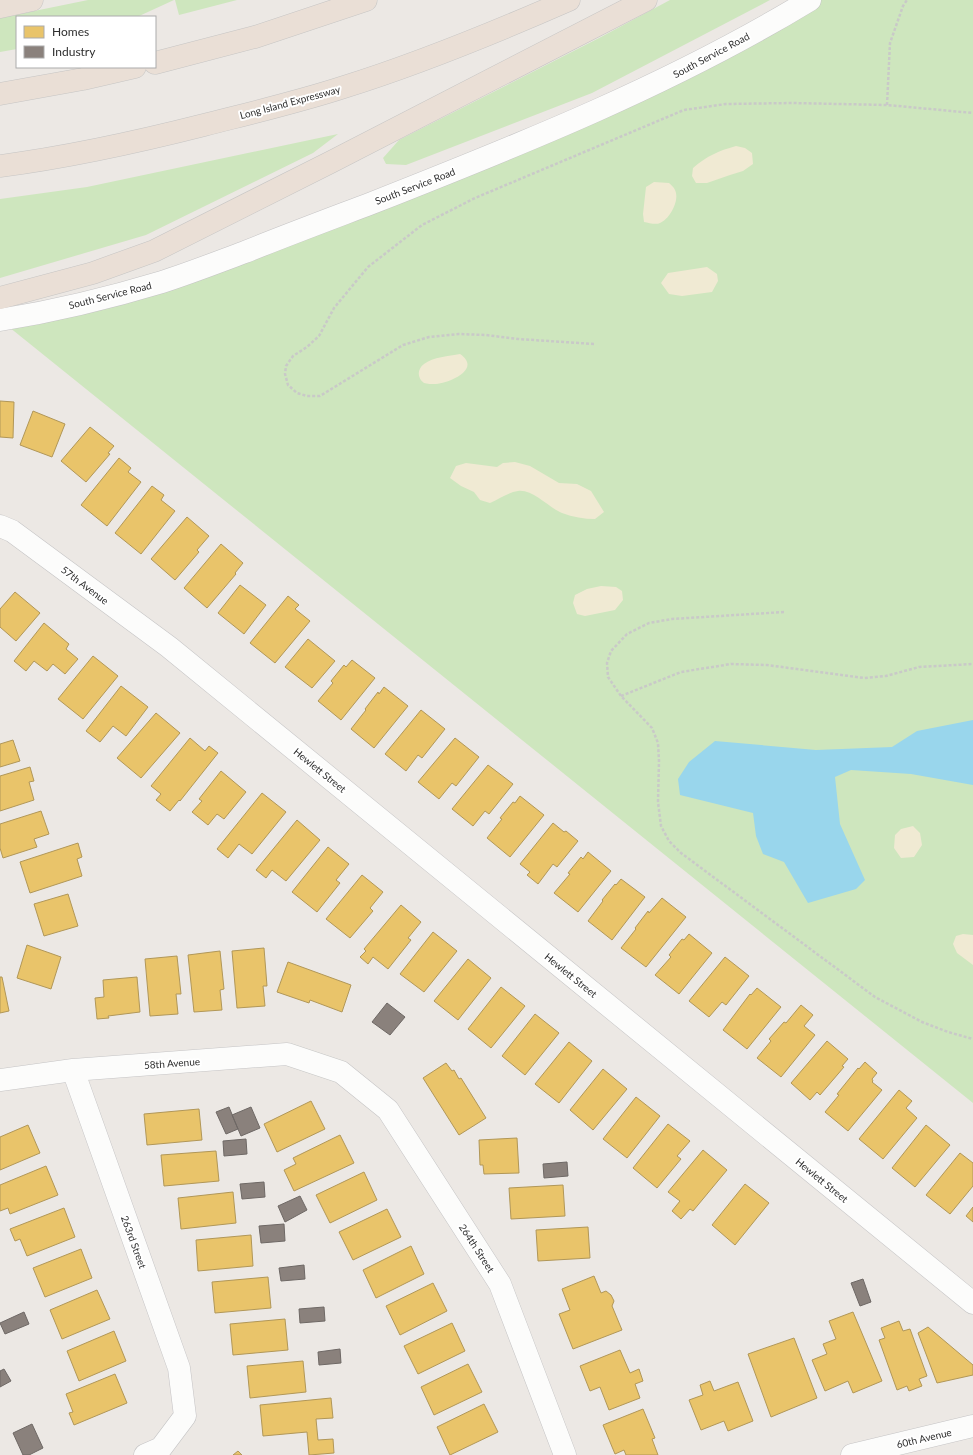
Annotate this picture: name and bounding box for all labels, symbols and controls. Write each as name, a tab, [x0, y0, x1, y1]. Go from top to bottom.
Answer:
legend	[16, 16, 156, 68]
text: Homes	[52, 24, 89, 39]
street label: South Service Road	[671, 30, 751, 80]
text: Industry	[52, 44, 96, 59]
street label: Long Island Expressway	[239, 83, 342, 121]
street label: South Service Road	[373, 165, 457, 207]
street label: South Service Road	[67, 279, 153, 311]
street label: 57th Avenue	[59, 563, 111, 607]
street label: Hewlett Street	[291, 745, 349, 795]
street label: Hewlett Street	[542, 950, 600, 1000]
street label: 58th Avenue	[144, 1055, 200, 1071]
street label: Hewlett Street	[793, 1155, 851, 1205]
street label: 263rd Street	[119, 1214, 149, 1270]
street label: 264th Street	[457, 1221, 497, 1275]
street label: 60th Avenue	[895, 1426, 953, 1450]

